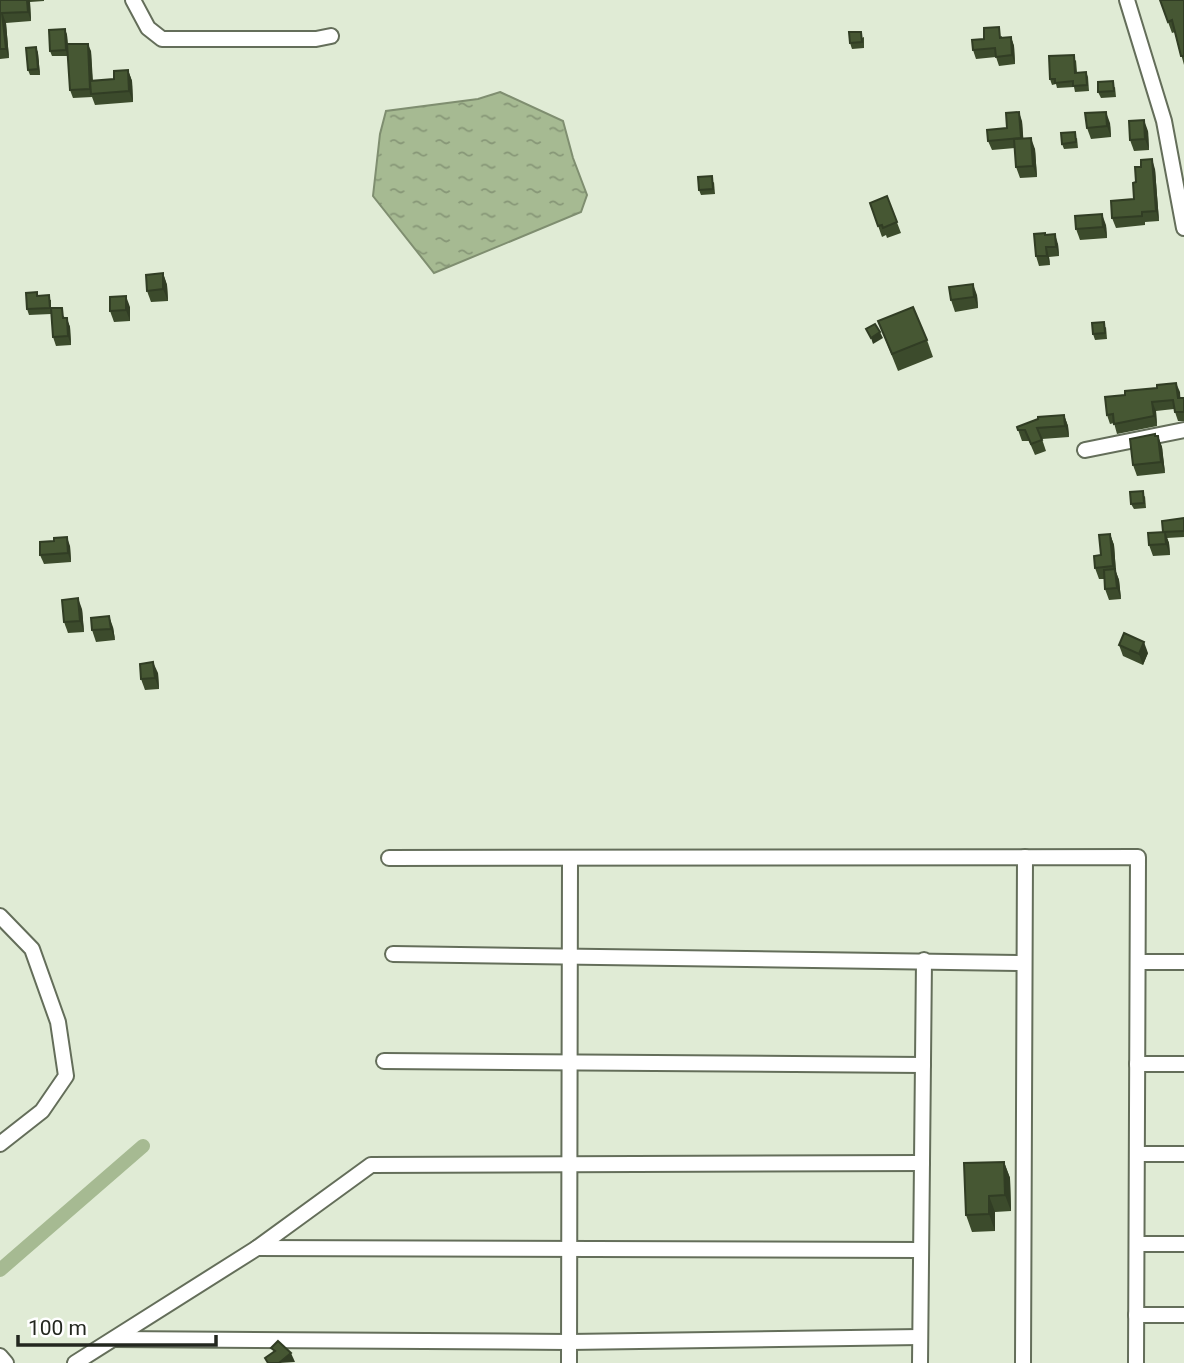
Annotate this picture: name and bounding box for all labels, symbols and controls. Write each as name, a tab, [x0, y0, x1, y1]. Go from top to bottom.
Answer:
scale bar	[18, 1304, 215, 1348]
text: 100 m	[28, 1316, 87, 1340]

